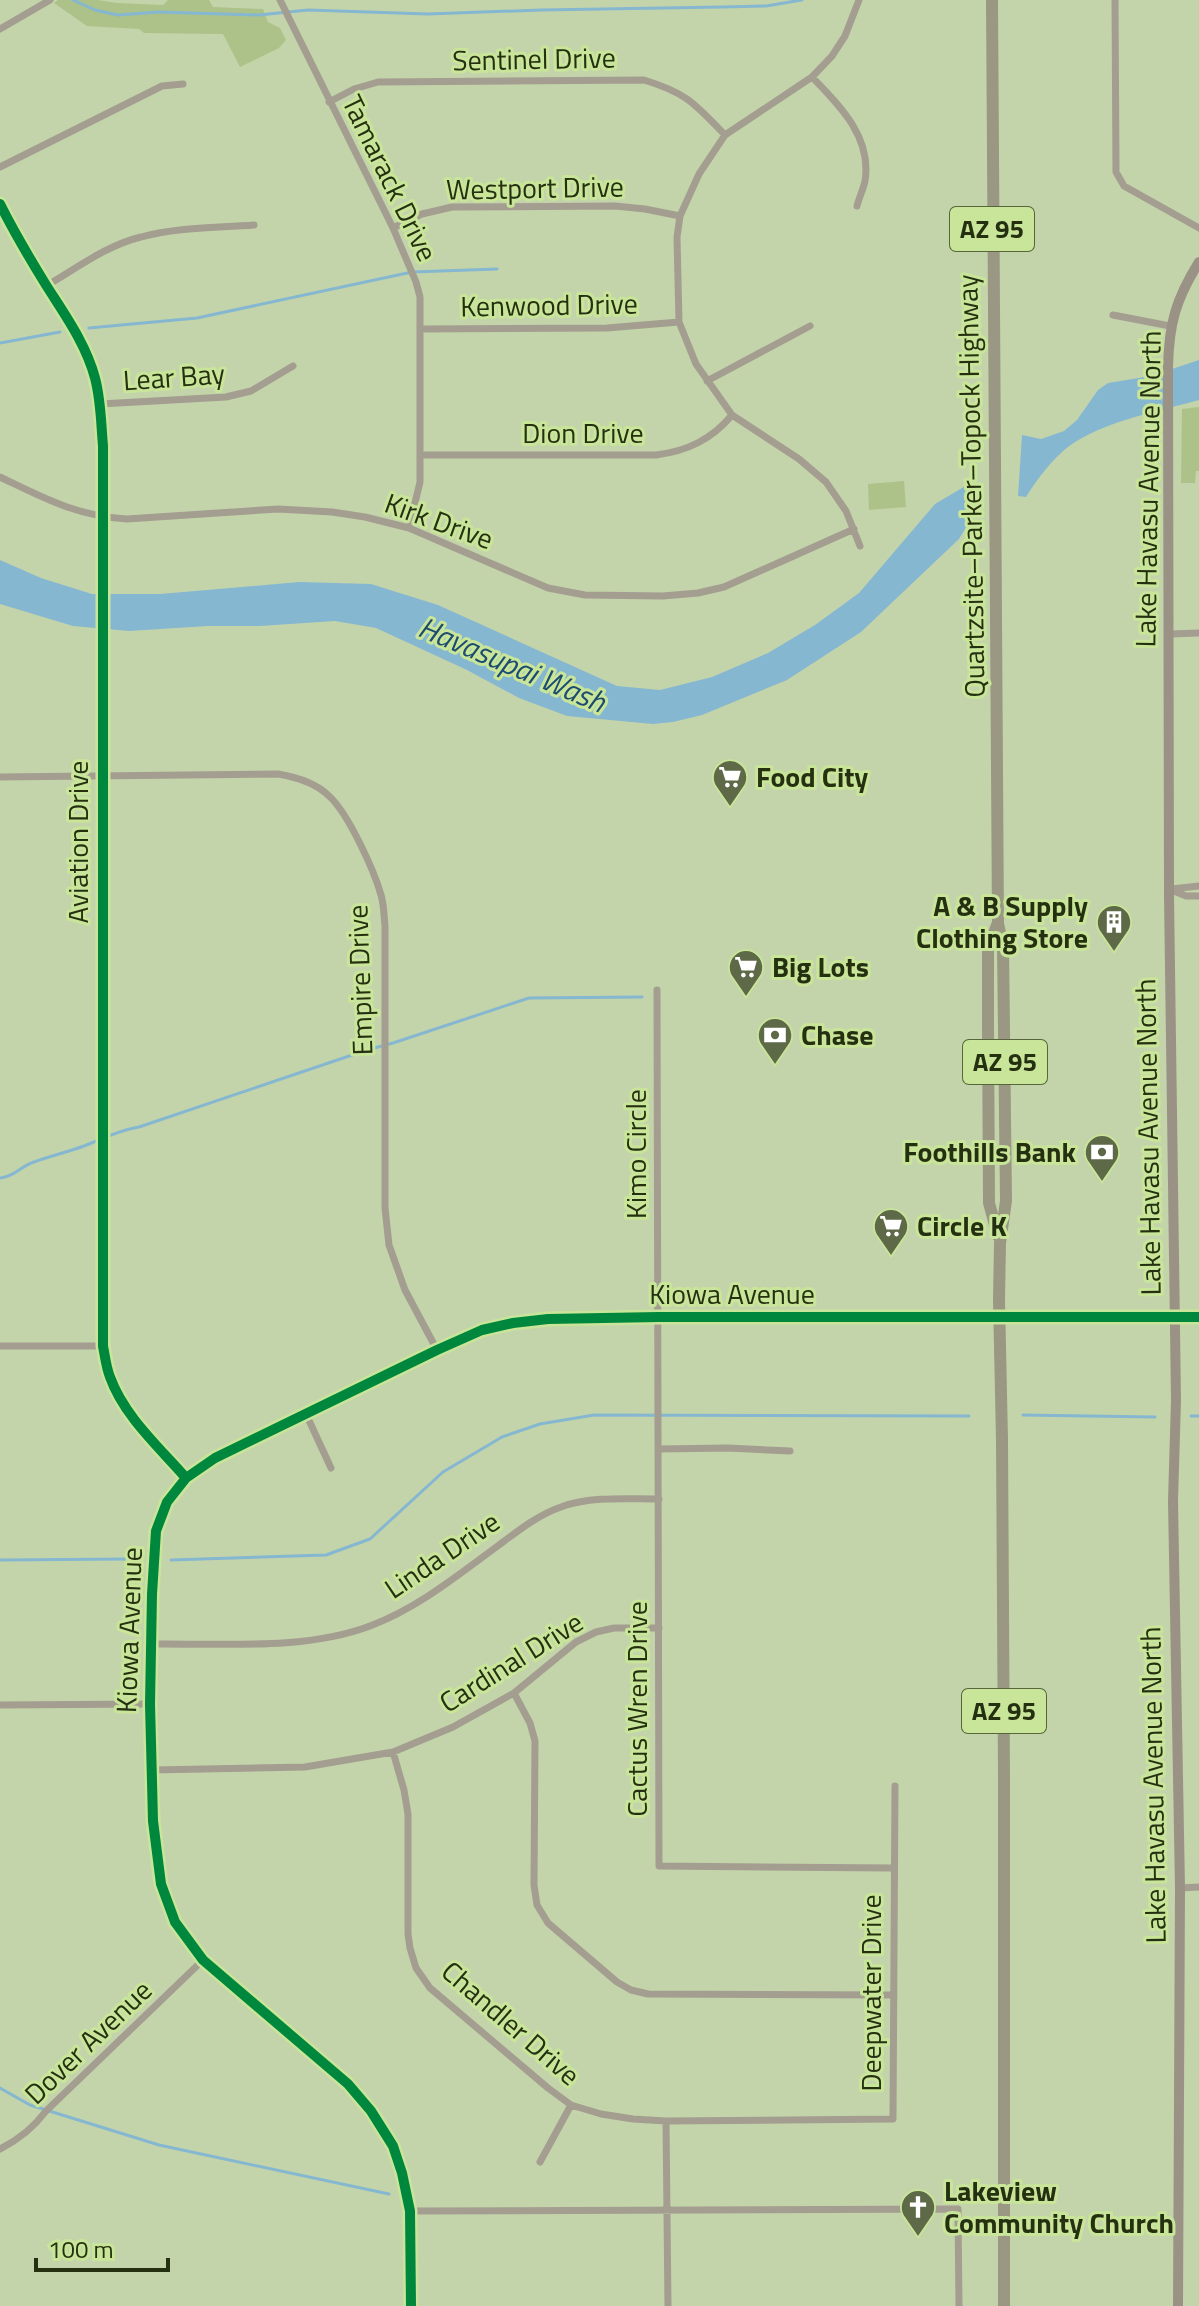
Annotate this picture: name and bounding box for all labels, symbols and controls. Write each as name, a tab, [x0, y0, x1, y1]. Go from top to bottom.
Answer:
street label: Sentinel Drive	[452, 36, 616, 81]
street label: Tamarack Drive	[332, 87, 449, 268]
street label: Westport Drive	[446, 164, 624, 211]
road number: AZ 95	[950, 207, 1034, 251]
street label: Quartzsite–Parker–Topock Highway	[945, 274, 996, 698]
street label: Kenwood Drive	[460, 281, 638, 328]
street label: Lake Havasu Avenue North	[1123, 330, 1172, 648]
street label: Lear Bay	[122, 351, 226, 402]
street label: Dion Drive	[522, 411, 644, 454]
street label: Kirk Drive	[379, 481, 499, 560]
water label: Havasupai Wash	[412, 604, 614, 725]
place label: Food City	[756, 755, 868, 798]
supermarket icon: Food City	[711, 758, 749, 808]
street label: Aviation Drive	[56, 761, 99, 924]
place label: A & B Supply Clothing Store	[916, 884, 1088, 959]
building icon: A & B Supply Clothing Store	[1095, 903, 1133, 953]
street label: Empire Drive	[335, 904, 384, 1056]
place label: Big Lots	[772, 945, 869, 988]
supermarket icon: Big Lots	[727, 948, 765, 998]
street label: Lake Havasu Avenue North	[1123, 978, 1172, 1296]
place label: Chase	[801, 1013, 874, 1056]
bank icon: Chase	[756, 1016, 794, 1066]
road number: AZ 95	[963, 1040, 1047, 1084]
street label: Kimo Circle	[614, 1089, 657, 1219]
place label: Foothills Bank	[903, 1130, 1077, 1173]
bank icon: Foothills Bank	[1083, 1133, 1121, 1183]
place label: Circle K	[917, 1204, 1007, 1247]
supermarket icon: Circle K	[872, 1207, 910, 1257]
street label: Kiowa Avenue	[649, 1272, 815, 1315]
street label: Linda Drive	[375, 1500, 508, 1609]
street label: Kiowa Avenue	[104, 1546, 153, 1714]
street label: Cardinal Drive	[430, 1600, 591, 1723]
street label: Cactus Wren Drive	[615, 1601, 658, 1817]
street label: Lake Havasu Avenue North	[1128, 1626, 1177, 1944]
road number: AZ 95	[962, 1689, 1046, 1733]
street label: Deepwater Drive	[849, 1894, 892, 2092]
street label: Chandler Drive	[432, 1950, 590, 2095]
street label: Dover Avenue	[14, 1969, 161, 2114]
place label: Lakeview Community Church	[944, 2169, 1174, 2244]
church icon: Lakeview Community Church	[899, 2188, 937, 2238]
scale bar	[36, 2222, 168, 2272]
text: 100 m	[48, 2231, 114, 2267]

